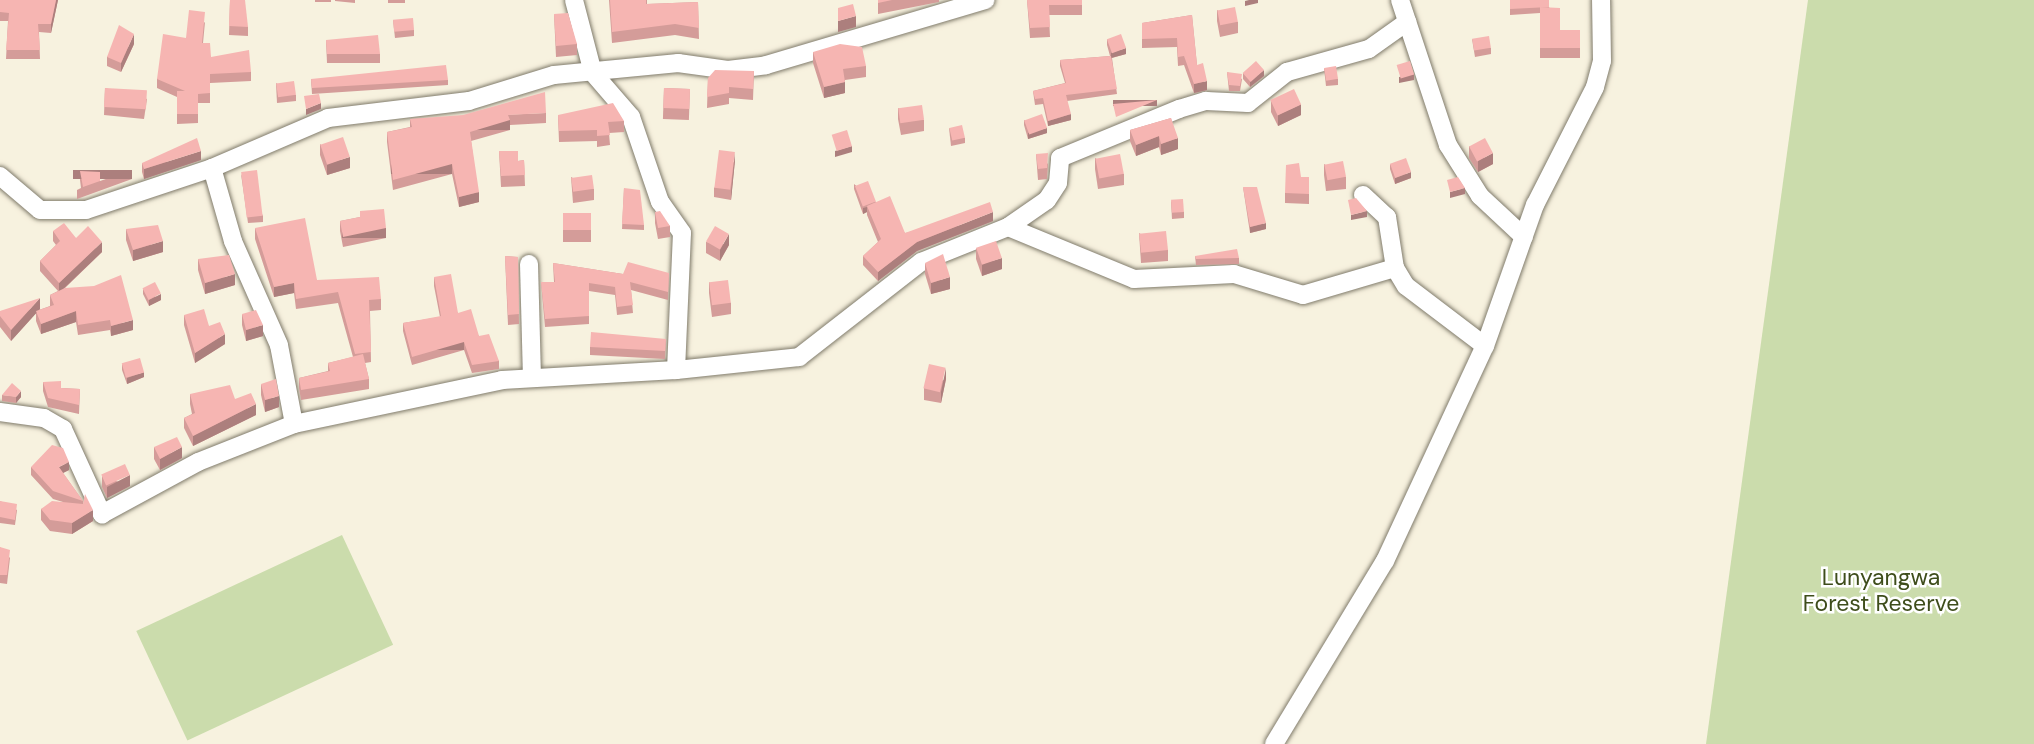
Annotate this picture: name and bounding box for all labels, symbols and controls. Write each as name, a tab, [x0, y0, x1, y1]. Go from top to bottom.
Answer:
park label: Lunyangwa Forest Reserve	[1803, 563, 1959, 617]

